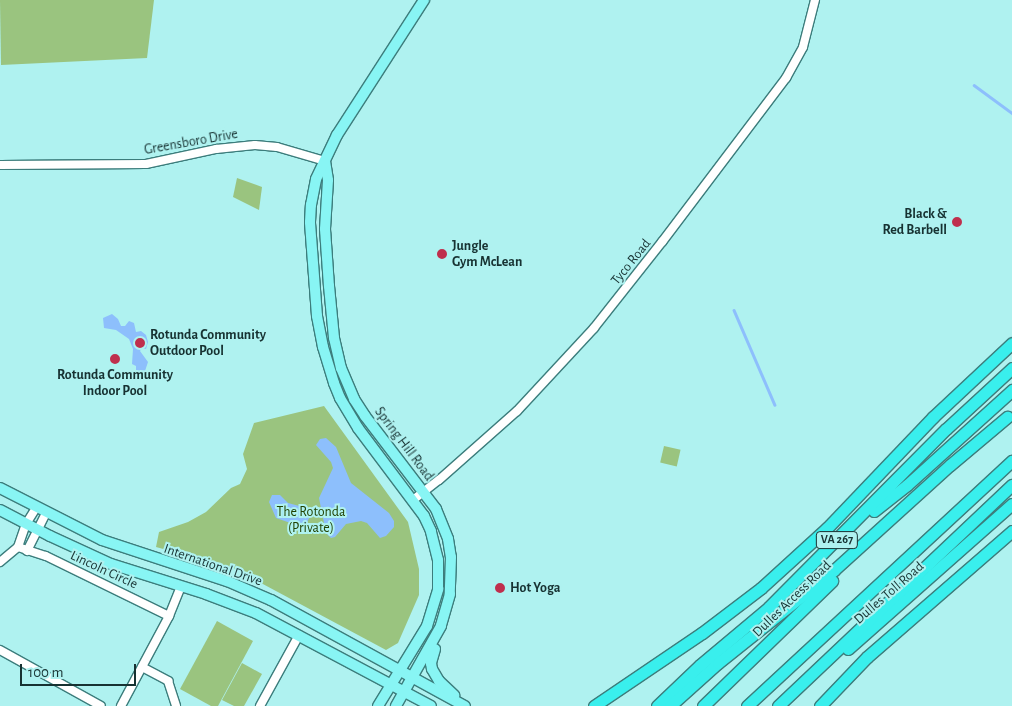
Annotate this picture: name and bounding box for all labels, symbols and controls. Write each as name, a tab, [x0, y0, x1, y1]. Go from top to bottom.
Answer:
street label: Greensboro Drive	[143, 126, 239, 158]
place label: Black & Red Barbell	[882, 206, 947, 238]
marker: Black & Red Barbell	[951, 216, 963, 228]
street label: Tyco Road	[607, 236, 655, 288]
place label: Jungle Gym McLean	[452, 238, 522, 270]
marker: Jungle Gym McLean	[436, 248, 448, 260]
place label: Rotunda Community Outdoor Pool	[150, 327, 266, 360]
marker: Rotunda Community Outdoor Pool	[134, 337, 146, 349]
marker: Rotunda Community Indoor Pool	[109, 353, 121, 365]
place label: Rotunda Community Indoor Pool	[57, 367, 173, 400]
street label: Spring Hill Road	[371, 404, 437, 484]
park label: The Rotonda (Private)	[277, 504, 345, 536]
road number: VA 267	[816, 530, 858, 550]
street label: International Drive	[162, 540, 264, 590]
street label: Lincoln Circle	[68, 547, 140, 593]
street label: Dulles Access Road	[749, 557, 835, 641]
street label: Dulles Toll Road	[851, 558, 927, 628]
place label: Hot Yoga	[510, 580, 561, 596]
marker: Hot Yoga	[494, 582, 506, 594]
scale bar	[22, 654, 139, 686]
text: 100 m	[28, 665, 63, 680]

